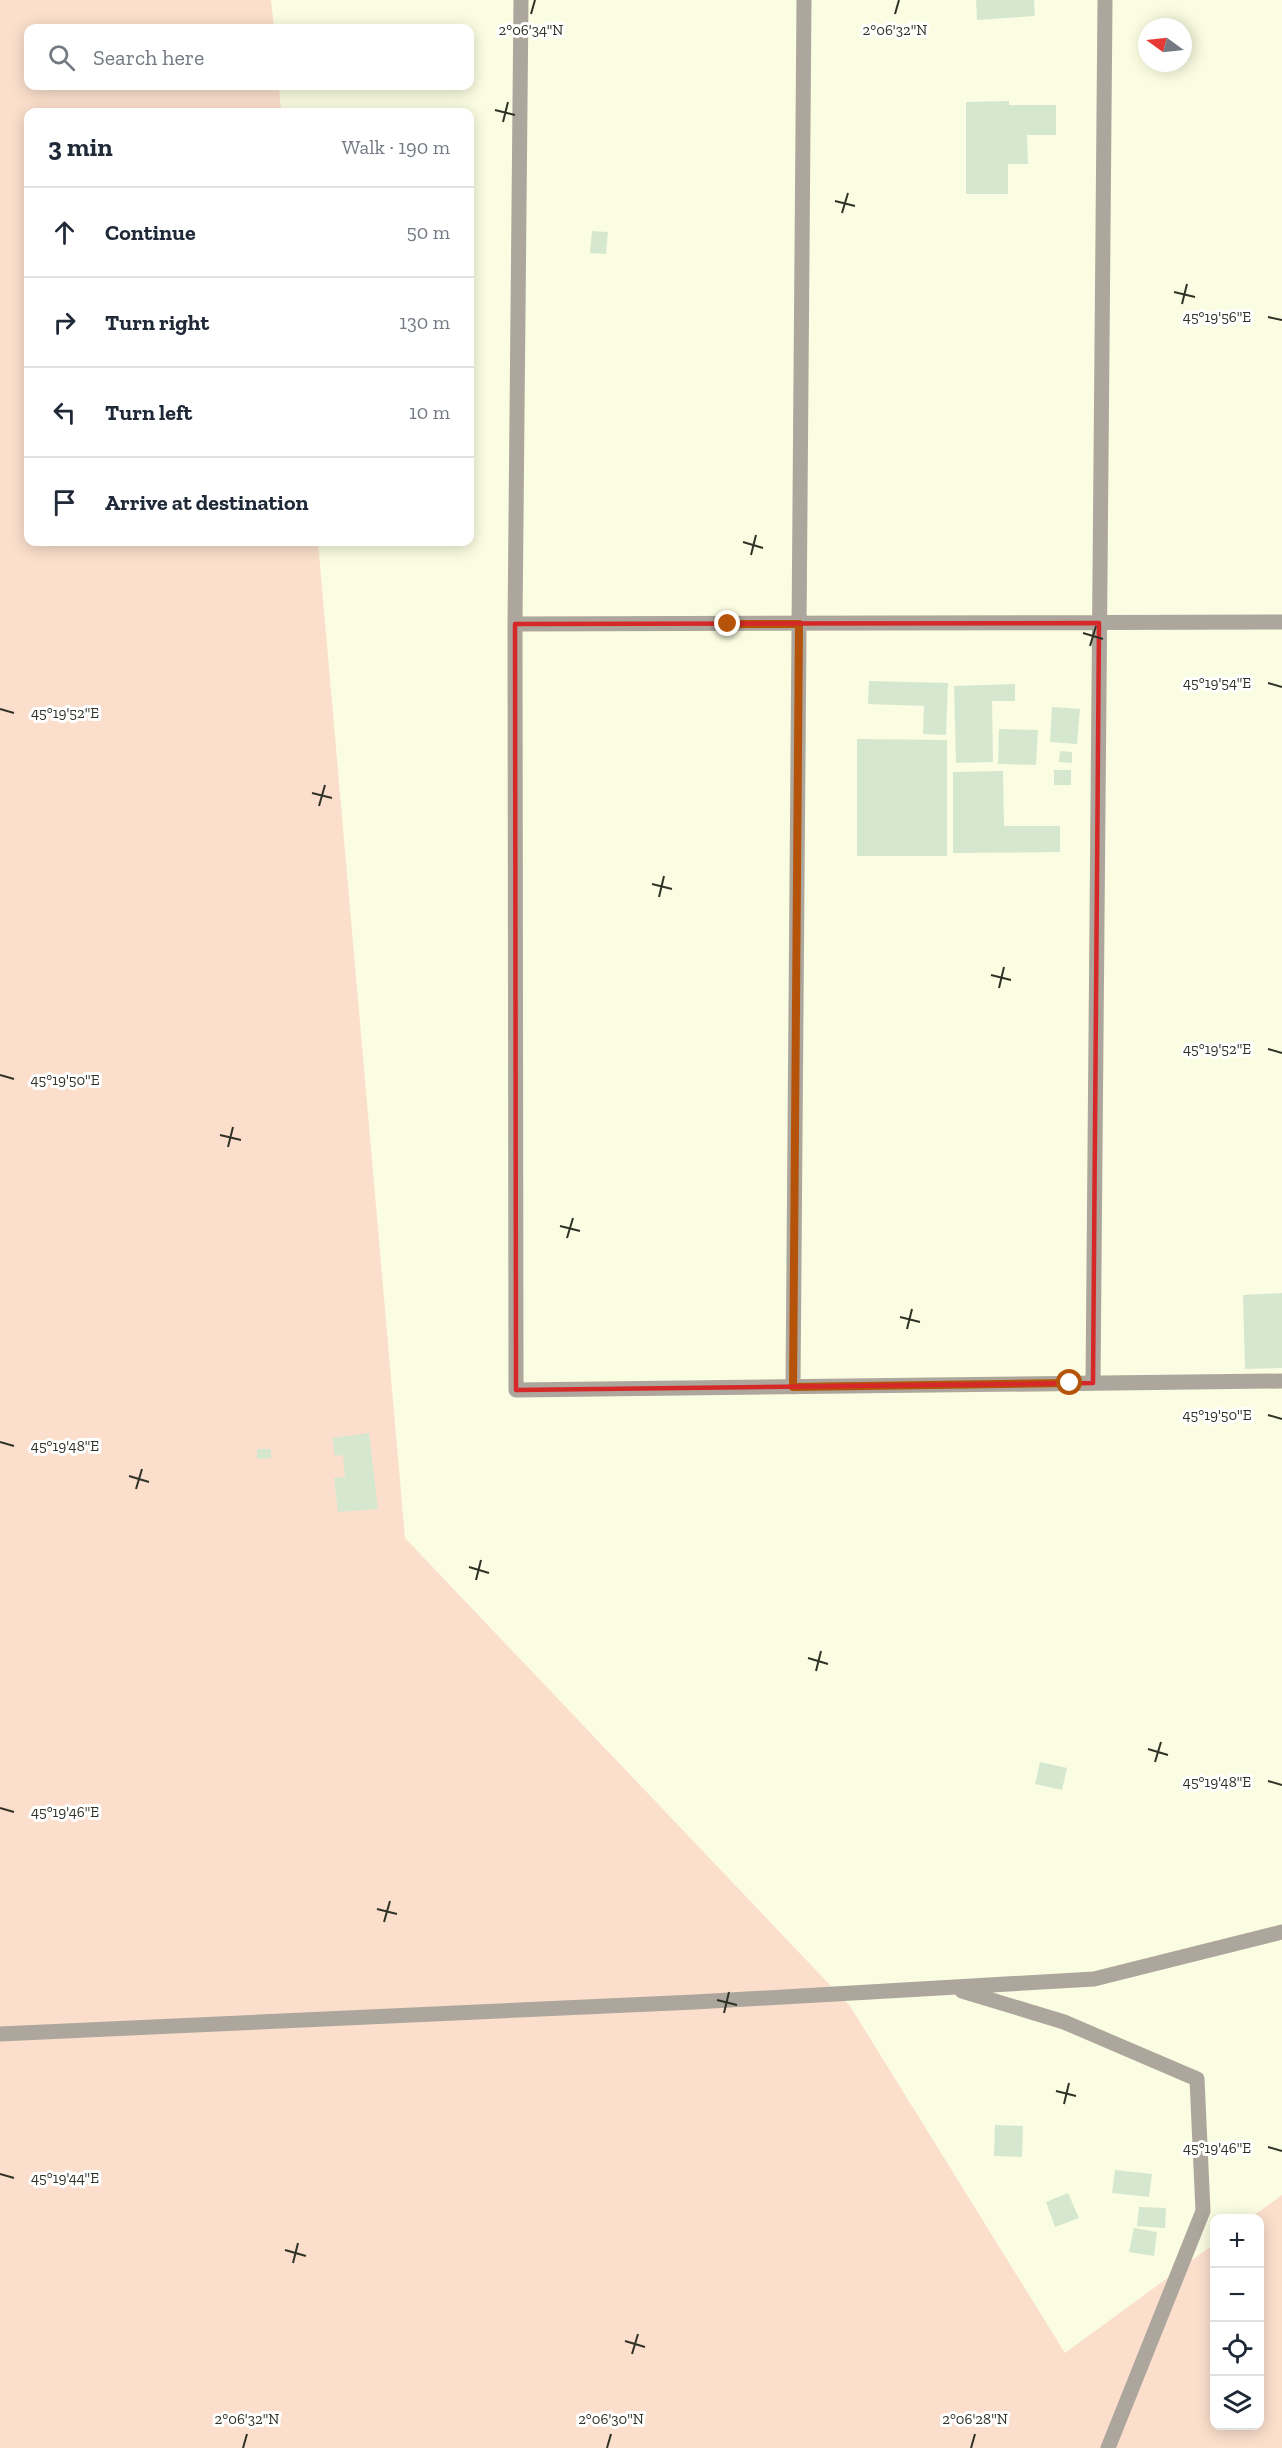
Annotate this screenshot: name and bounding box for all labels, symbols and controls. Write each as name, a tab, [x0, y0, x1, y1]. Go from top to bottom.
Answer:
north arrow	[1138, 18, 1192, 72]
text: 2°06'34"N	[499, 21, 563, 39]
text: 2°06'32"N	[863, 21, 927, 39]
search box	[24, 24, 474, 90]
icon: search	[45, 41, 78, 74]
text: Search here	[93, 44, 204, 71]
text: 3 min	[48, 131, 113, 163]
text: Walk · 190 m	[342, 135, 450, 159]
icon: ahead	[48, 216, 81, 249]
text: Continue	[105, 219, 196, 246]
text: 50 m	[406, 220, 450, 244]
icon: right	[48, 306, 81, 339]
text: 45°19'56"E	[1183, 308, 1251, 326]
text: Turn right	[105, 309, 209, 336]
text: 130 m	[399, 310, 450, 334]
icon: left	[48, 396, 81, 429]
text: Turn left	[105, 399, 192, 426]
text: 10 m	[409, 400, 450, 424]
icon: arrive	[48, 486, 81, 519]
text: Arrive at destination	[105, 489, 308, 516]
route end	[714, 610, 740, 636]
text: 45°19'54"E	[1183, 674, 1251, 692]
text: 45°19'52"E	[31, 704, 99, 722]
text: 45°19'52"E	[1183, 1040, 1251, 1058]
text: 45°19'50"E	[30, 1071, 100, 1089]
route start	[1056, 1369, 1082, 1395]
text: 45°19'50"E	[1182, 1406, 1252, 1424]
text: 45°19'48"E	[31, 1437, 99, 1455]
text: 45°19'48"E	[1183, 1773, 1251, 1791]
text: 45°19'46"E	[31, 1803, 99, 1821]
text: 45°19'46"E	[1183, 2139, 1251, 2157]
text: 45°19'44"E	[31, 2169, 99, 2187]
map controls	[1210, 2214, 1264, 2430]
button: +	[1210, 2214, 1264, 2268]
button: −	[1210, 2268, 1264, 2322]
button: locate	[1210, 2322, 1264, 2376]
button: layers	[1210, 2376, 1264, 2430]
text: 2°06'32"N	[215, 2410, 279, 2428]
text: 2°06'30"N	[578, 2410, 644, 2428]
text: 2°06'28"N	[942, 2410, 1008, 2428]

